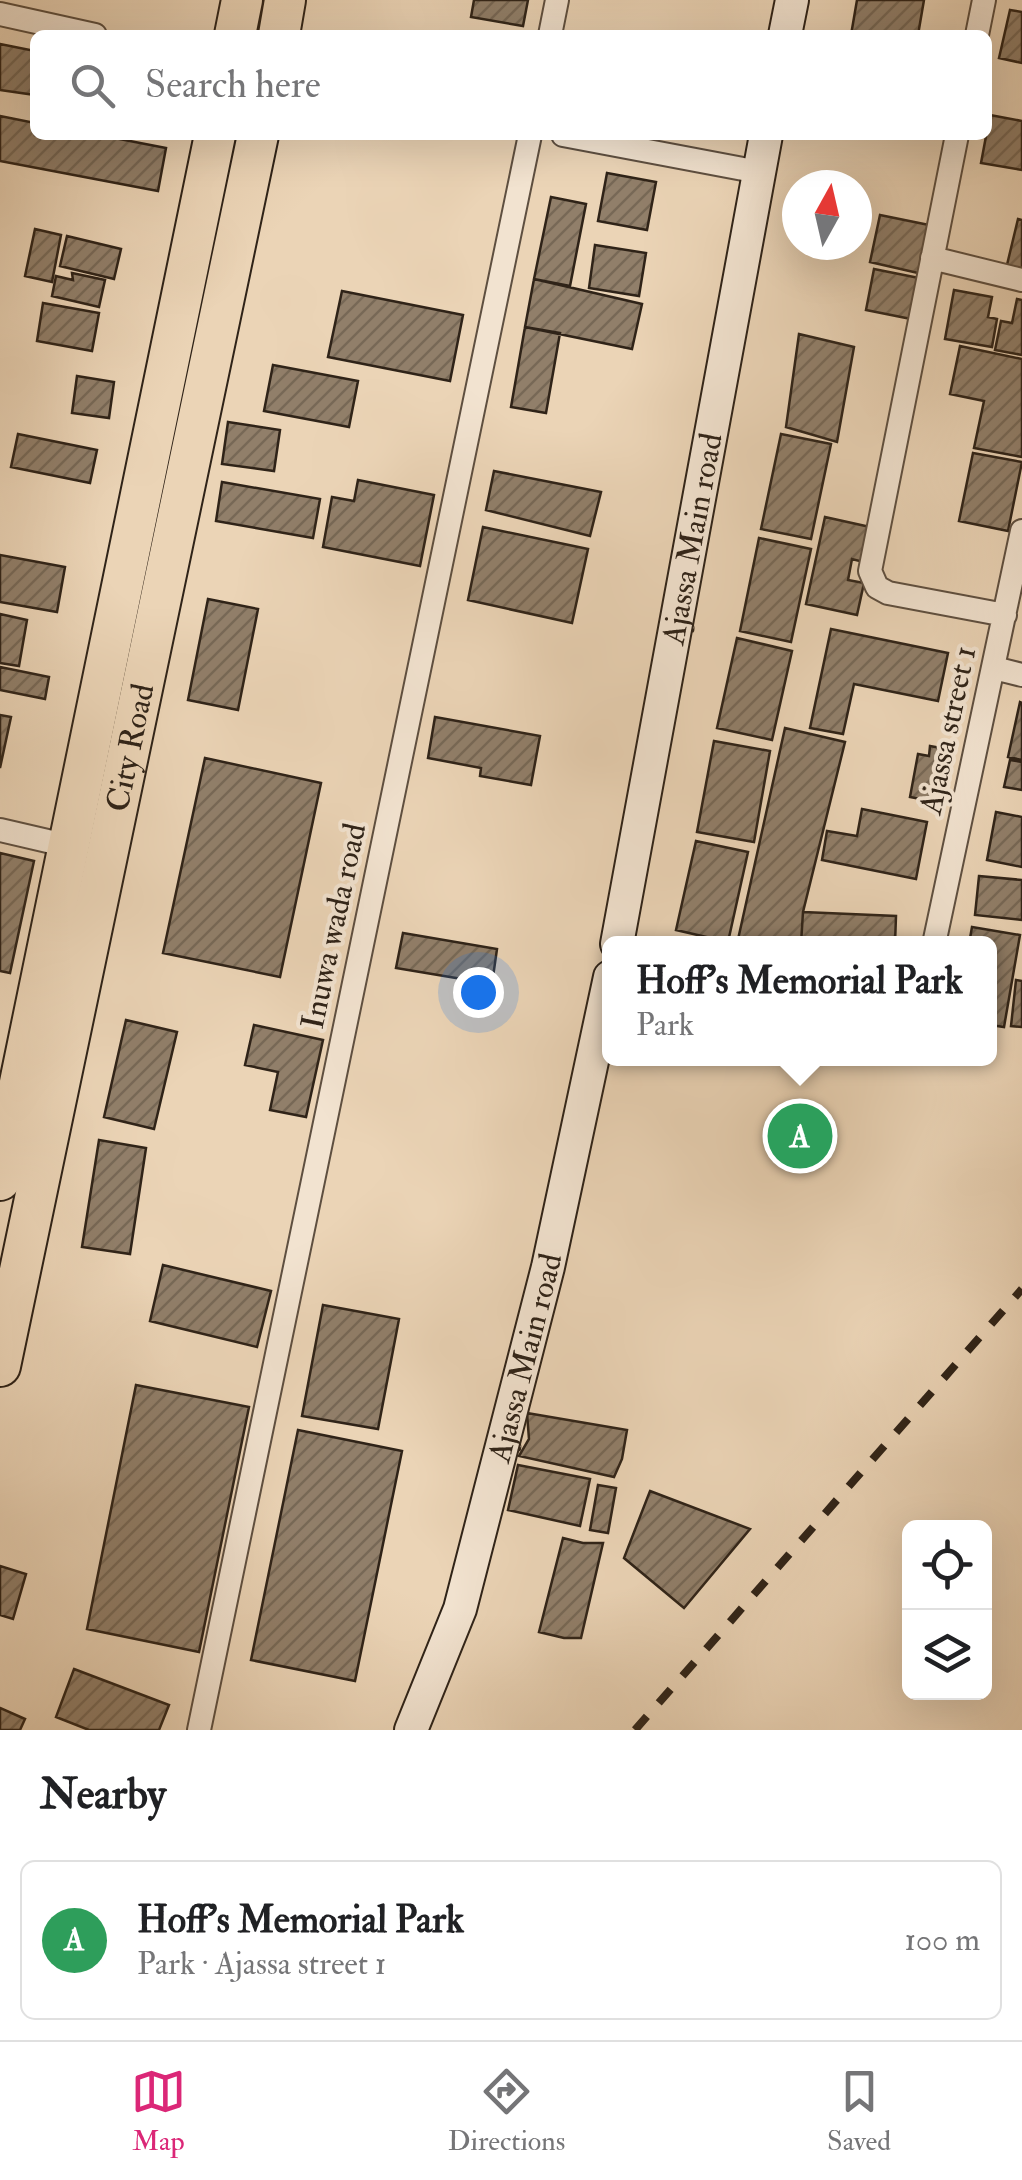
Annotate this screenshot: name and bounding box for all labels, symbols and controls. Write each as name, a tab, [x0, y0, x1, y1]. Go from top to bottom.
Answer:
search box	[30, 30, 992, 140]
icon: search	[65, 58, 120, 113]
text: Search here	[145, 61, 321, 109]
north arrow	[782, 170, 872, 260]
street label: Ajassa Main road	[653, 430, 732, 649]
street label: Ajassa street 1	[910, 642, 985, 819]
street label: City Road	[98, 680, 164, 815]
street label: Inuwa wada road	[293, 819, 375, 1033]
popup	[602, 936, 997, 1066]
text: Hoff's Memorial Park	[636, 957, 963, 1005]
your location	[453, 967, 504, 1018]
text: Park	[636, 1005, 694, 1045]
pin: A	[768, 1098, 832, 1174]
street label: Ajassa Main road	[479, 1249, 571, 1468]
map controls	[902, 1520, 992, 1700]
button: locate	[902, 1520, 992, 1610]
button: layers	[902, 1610, 992, 1700]
text: Nearby	[40, 1769, 166, 1821]
text: Hoff's Memorial Park	[137, 1896, 464, 1944]
text: A	[64, 1920, 85, 1960]
text: 100 m	[904, 1920, 980, 1960]
text: Park · Ajassa street 1	[137, 1944, 386, 1984]
tab: Map	[131, 2064, 186, 2159]
tab: Directions	[448, 2064, 565, 2159]
tab: Saved	[827, 2064, 891, 2159]

